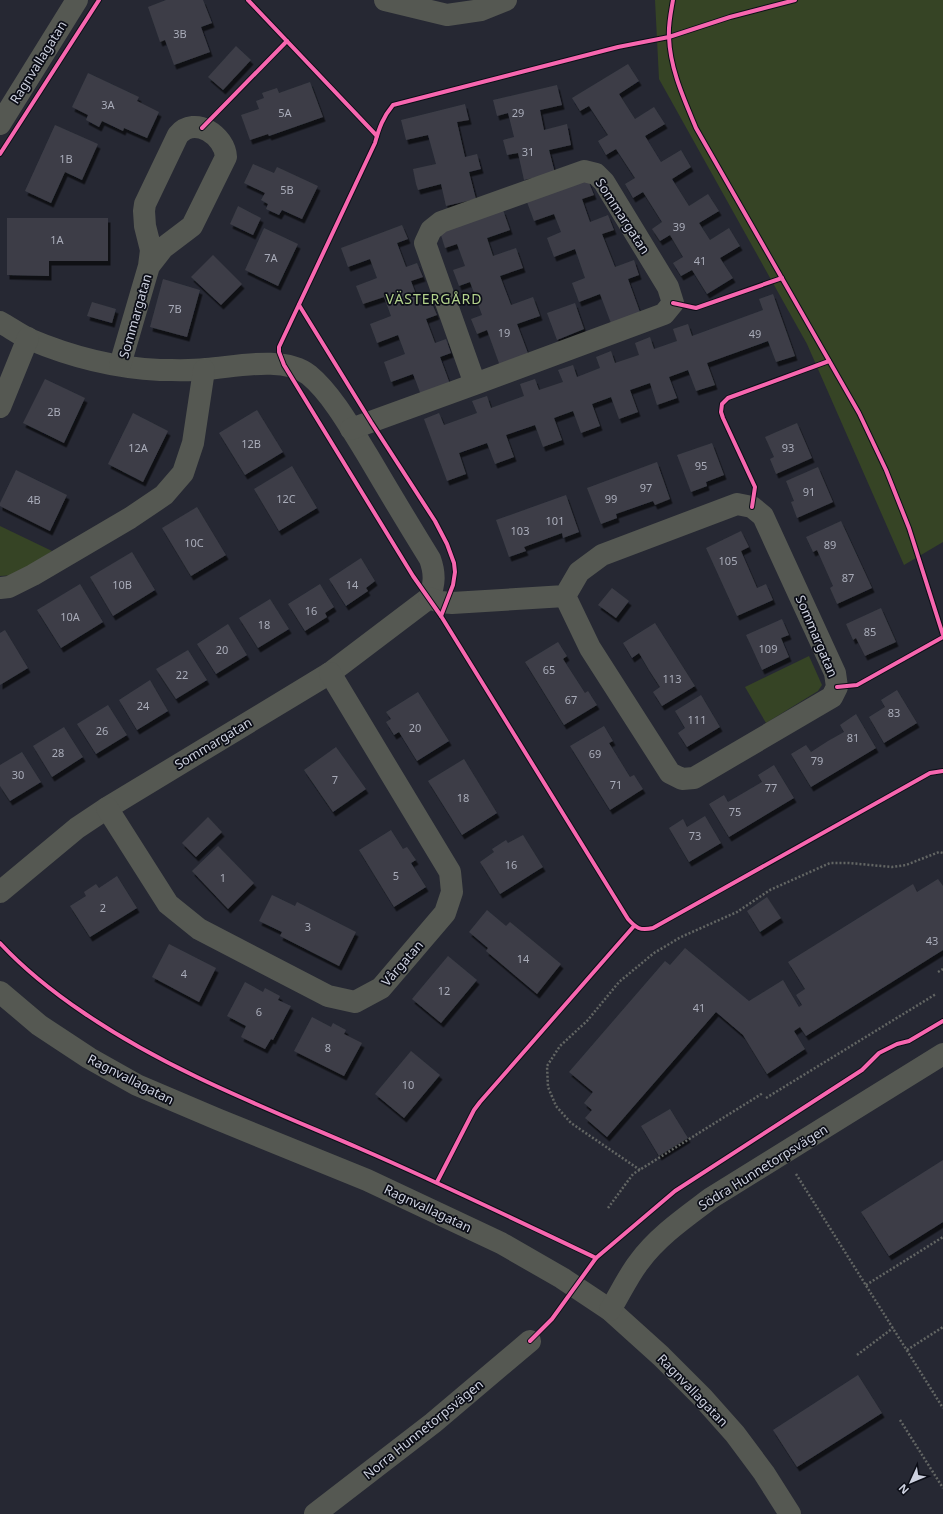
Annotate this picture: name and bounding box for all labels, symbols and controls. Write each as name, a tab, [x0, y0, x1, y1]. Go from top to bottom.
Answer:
street label: Ragnvallagatan	[5, 17, 71, 107]
house number: 3B	[173, 26, 187, 41]
house number: 3A	[101, 97, 116, 112]
house number: 5A	[278, 105, 293, 120]
house number: 29	[512, 105, 524, 120]
house number: 31	[522, 144, 534, 159]
house number: 1B	[59, 151, 73, 166]
street label: Sommargatan	[592, 175, 654, 257]
house number: 5B	[280, 182, 294, 197]
house number: 39	[673, 219, 685, 234]
house number: 1A	[50, 232, 65, 247]
house number: 7A	[264, 250, 279, 265]
house number: 41	[694, 253, 706, 268]
street label: Sommargatan	[114, 272, 156, 360]
district label: VÄSTERGÅRD	[386, 289, 482, 308]
house number: 7B	[168, 301, 182, 316]
house number: 19	[498, 325, 510, 340]
house number: 49	[749, 326, 761, 341]
house number: 2B	[47, 404, 61, 419]
house number: 12B	[241, 436, 261, 451]
house number: 12A	[128, 440, 149, 455]
house number: 93	[782, 440, 794, 455]
house number: 95	[695, 458, 707, 473]
house number: 97	[640, 480, 652, 495]
house number: 91	[803, 484, 815, 499]
house number: 12C	[276, 491, 296, 506]
house number: 99	[605, 491, 617, 506]
house number: 4B	[27, 492, 41, 507]
house number: 101	[546, 513, 564, 528]
house number: 103	[511, 523, 529, 538]
house number: 10C	[184, 535, 204, 550]
house number: 89	[824, 537, 836, 552]
house number: 105	[719, 553, 737, 568]
house number: 87	[842, 570, 854, 585]
house number: 10B	[112, 577, 132, 592]
house number: 14	[346, 577, 359, 592]
street label: Sommargatan	[792, 592, 842, 680]
house number: 16	[305, 603, 317, 618]
house number: 10A	[60, 609, 81, 624]
house number: 18	[258, 617, 270, 632]
house number: 85	[864, 624, 876, 639]
house number: 109	[759, 641, 777, 656]
house number: 20	[216, 642, 228, 657]
house number: 65	[543, 662, 555, 677]
house number: 22	[176, 667, 188, 682]
house number: 113	[663, 671, 681, 686]
house number: 67	[565, 692, 577, 707]
house number: 24	[137, 698, 150, 713]
house number: 83	[888, 705, 900, 720]
house number: 111	[688, 712, 706, 727]
street label: Sommargatan	[171, 713, 255, 773]
house number: 20	[409, 720, 421, 735]
house number: 26	[96, 723, 108, 738]
house number: 81	[847, 730, 859, 745]
house number: 28	[52, 745, 64, 760]
house number: 69	[589, 746, 601, 761]
house number: 79	[811, 753, 823, 768]
house number: 30	[12, 767, 24, 782]
house number: 7	[332, 772, 338, 787]
house number: 71	[610, 777, 622, 792]
house number: 77	[765, 780, 777, 795]
house number: 18	[457, 790, 469, 805]
house number: 75	[729, 804, 741, 819]
house number: 73	[689, 828, 701, 843]
house number: 16	[505, 857, 517, 872]
house number: 5	[393, 868, 399, 883]
house number: 1	[220, 870, 226, 885]
house number: 2	[100, 900, 106, 915]
house number: 3	[305, 919, 311, 934]
house number: 43	[926, 933, 938, 948]
street label: Vårgatan	[377, 936, 427, 990]
house number: 14	[517, 951, 530, 966]
house number: 4	[181, 966, 188, 981]
house number: 12	[438, 983, 450, 998]
house number: 41	[693, 1000, 705, 1015]
house number: 6	[256, 1004, 262, 1019]
house number: 8	[325, 1040, 331, 1055]
street label: Ragnvallagatan	[85, 1050, 177, 1108]
house number: 10	[402, 1077, 414, 1092]
street label: Södra Hunnetorpsvägen	[695, 1120, 831, 1214]
street label: Ragnvallagatan	[381, 1180, 475, 1236]
street label: Ragnvallagatan	[654, 1350, 732, 1430]
street label: Norra Hunnetorpsvägen	[359, 1375, 487, 1483]
north arrow	[891, 1462, 931, 1502]
text: N	[895, 1481, 912, 1498]

